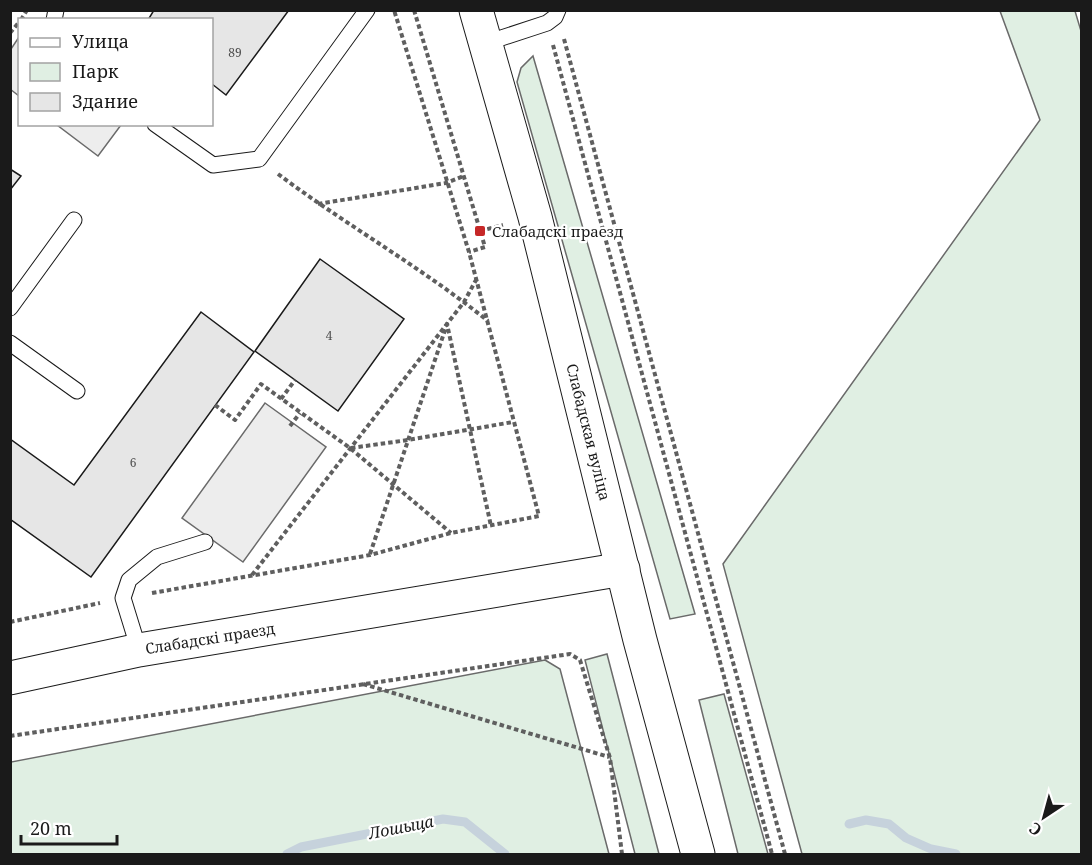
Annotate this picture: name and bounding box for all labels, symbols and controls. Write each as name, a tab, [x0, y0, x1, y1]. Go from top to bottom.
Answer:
legend	[18, 18, 213, 126]
text: Улица	[72, 29, 129, 53]
house number: 89	[228, 44, 242, 61]
text: Парк	[72, 59, 119, 83]
text: Здание	[72, 89, 138, 113]
place label: Слабадскі праезд	[492, 221, 623, 241]
marker: Слабадскі праезд	[473, 224, 487, 238]
house number: 4	[326, 327, 333, 344]
street label: Слабадская вуліца	[562, 361, 616, 503]
house number: 6	[130, 454, 137, 471]
street label: Слабадскі праезд	[144, 618, 276, 658]
north arrow	[1014, 787, 1074, 847]
scale bar	[21, 808, 117, 846]
water label: Лошыца	[366, 810, 436, 844]
text: 20 m	[30, 816, 72, 840]
text: С	[1024, 817, 1046, 841]

